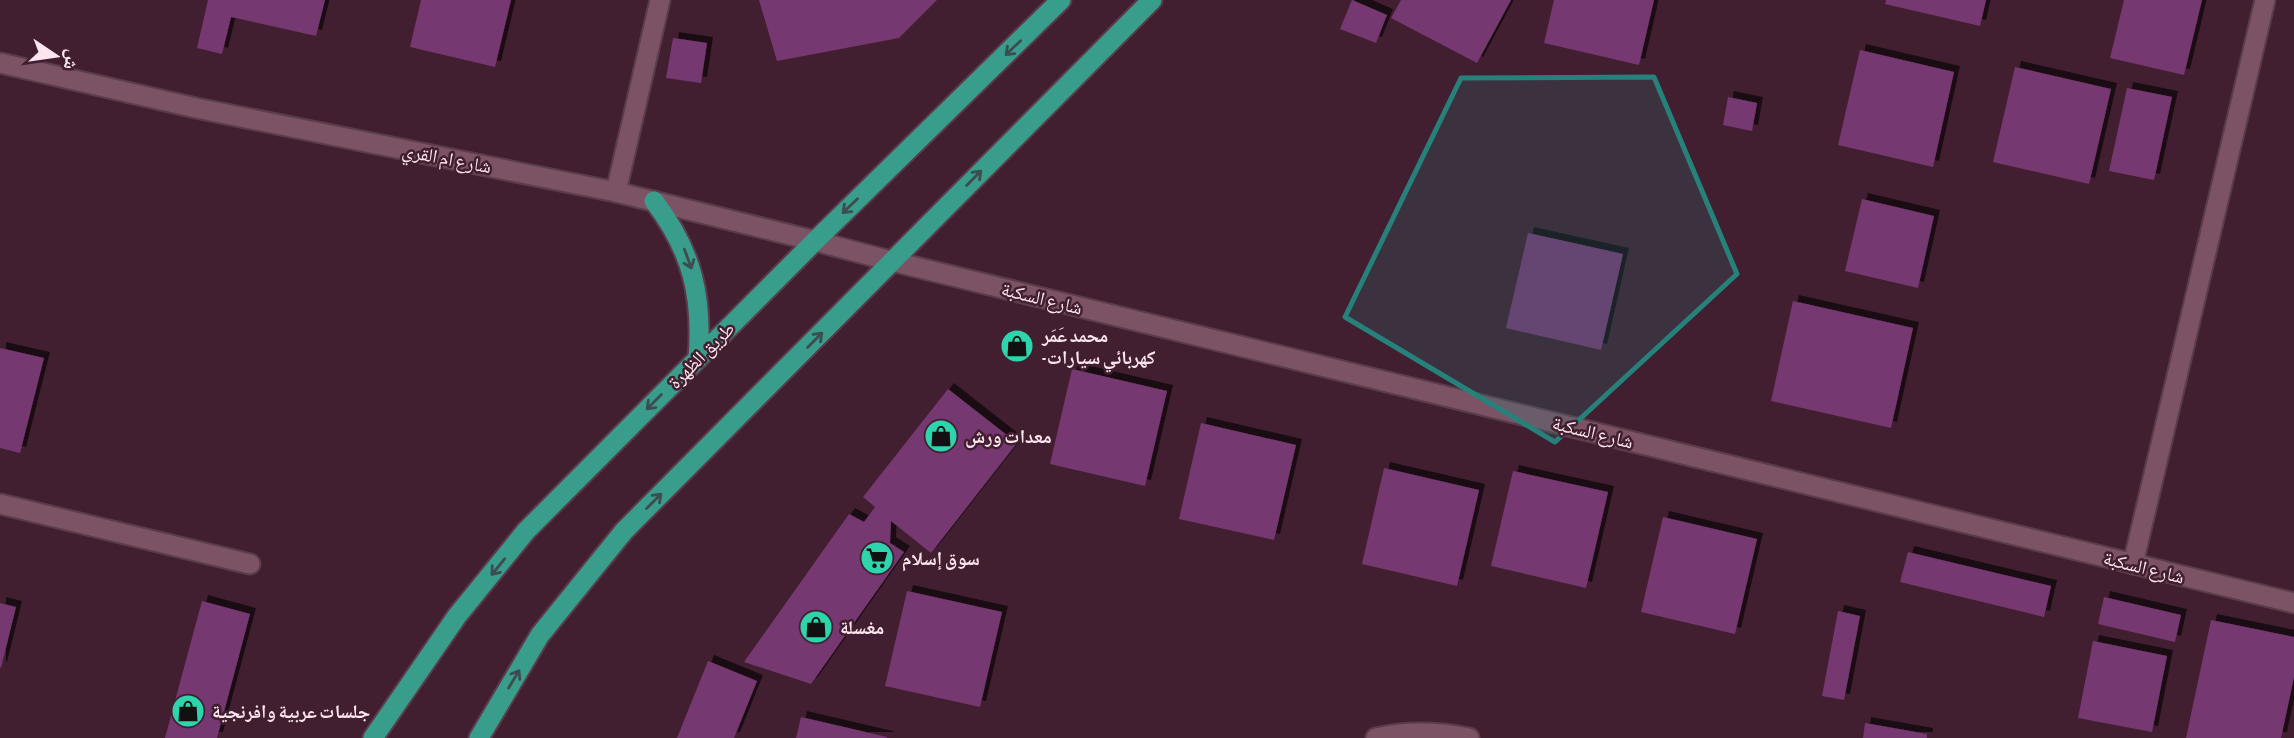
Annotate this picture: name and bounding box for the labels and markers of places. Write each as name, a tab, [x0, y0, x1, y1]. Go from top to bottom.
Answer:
place label: محمد عَمَر -كهربائي سيارات	[1041, 324, 1156, 373]
shop icon: محمد عَمَر -كهربائي سيارات	[998, 327, 1036, 365]
shop icon: معدات ورش	[922, 417, 960, 455]
place label: معدات ورش	[965, 425, 1052, 448]
supermarket icon: سوق إسلام	[858, 539, 896, 577]
place label: سوق إسلام	[902, 547, 980, 572]
shop icon: مغسلة	[797, 608, 835, 646]
place label: مغسلة	[840, 616, 884, 638]
shop icon: جلسات عربية وافرنجية	[169, 692, 207, 730]
place label: جلسات عربية وافرنجية	[212, 700, 370, 723]

